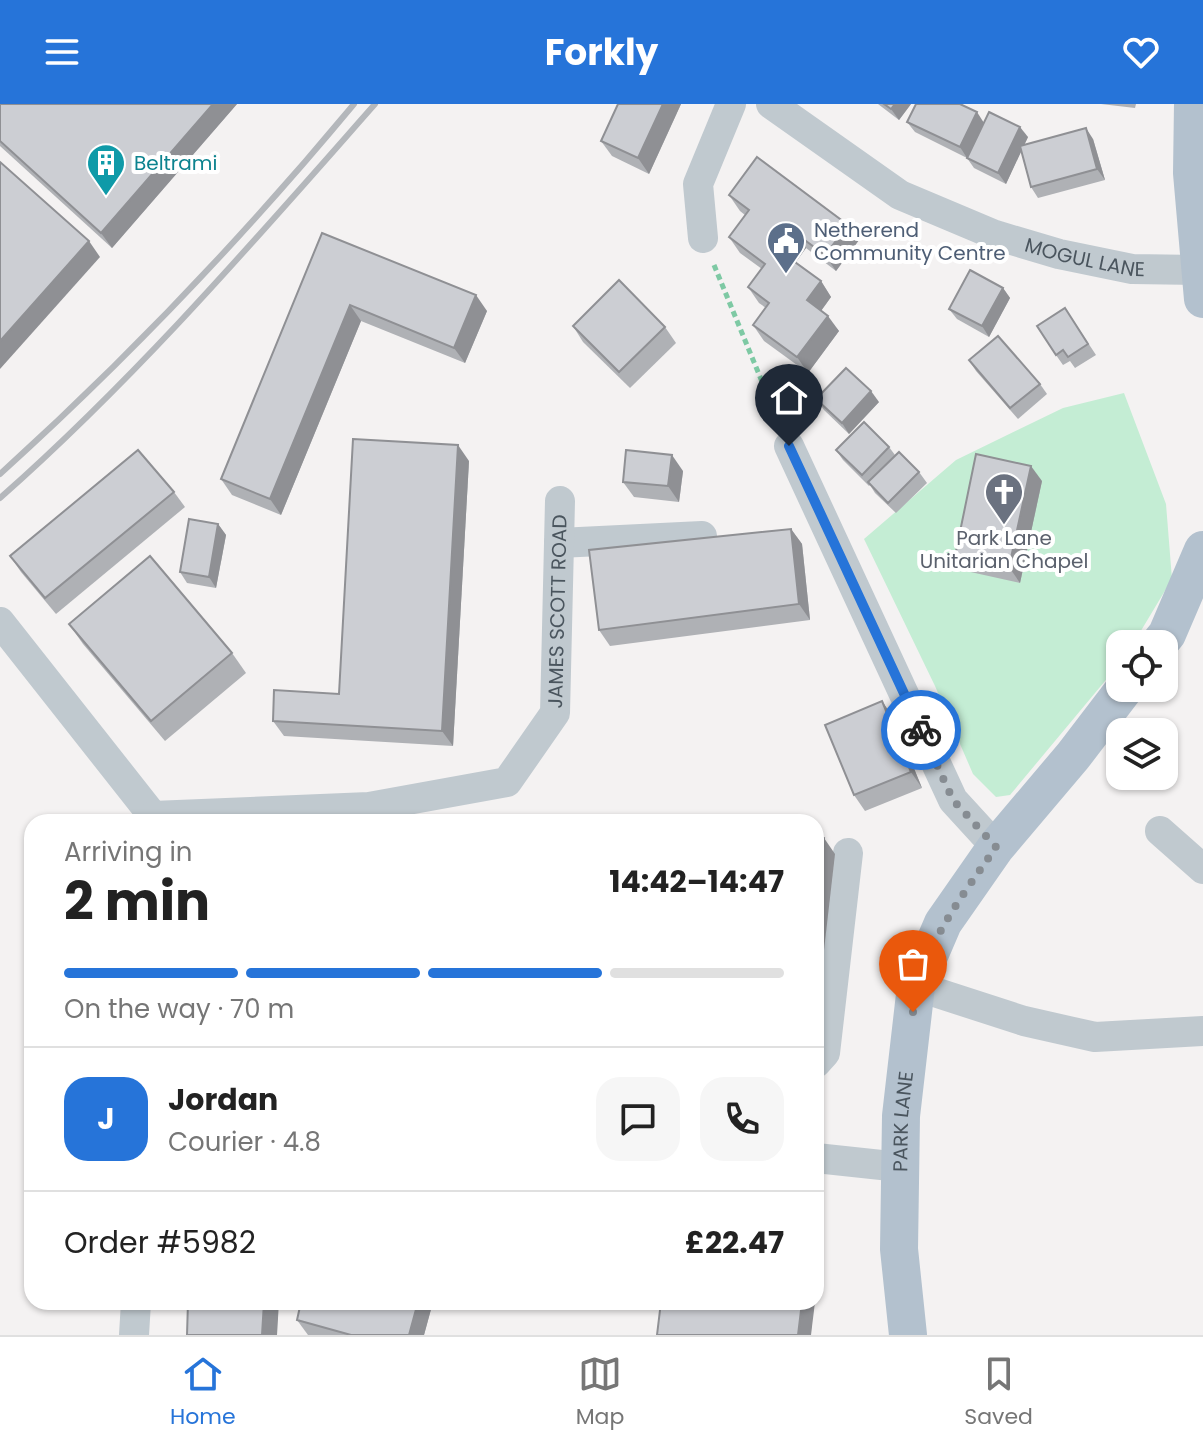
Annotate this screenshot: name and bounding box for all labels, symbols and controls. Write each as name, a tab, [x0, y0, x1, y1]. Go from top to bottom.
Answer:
text: Forkly	[545, 27, 658, 78]
icon: menu	[40, 30, 84, 74]
icon: heart	[1119, 30, 1163, 74]
building icon: Beltrami	[85, 142, 127, 197]
place label: Beltrami	[134, 149, 217, 177]
place label: Netherend Community Centre	[814, 216, 1006, 267]
public building icon: Netherend Community Centre	[765, 220, 807, 275]
street label: MOGUL LANE	[1022, 231, 1145, 283]
pin	[755, 364, 823, 446]
icon: home	[767, 376, 811, 420]
church icon: Park Lane Unitarian Chapel	[983, 471, 1025, 526]
street label: JAMES SCOTT ROAD	[541, 514, 574, 709]
place label: Park Lane Unitarian Chapel	[920, 524, 1088, 575]
map controls	[1106, 630, 1178, 790]
button: locate	[1106, 630, 1178, 702]
courier	[881, 690, 961, 770]
icon: bike	[899, 708, 943, 752]
button: layers	[1106, 718, 1178, 790]
text: Arriving in	[64, 834, 193, 870]
text: 14:42–14:47	[609, 860, 784, 903]
text: 2 min	[64, 865, 210, 938]
pin	[879, 930, 947, 1012]
icon: bag	[891, 942, 935, 986]
text: On the way · 70 m	[64, 991, 294, 1027]
street label: PARK LANE	[886, 1070, 920, 1172]
button: chat	[596, 1077, 680, 1161]
button: phone	[700, 1077, 784, 1161]
text: Jordan	[168, 1078, 278, 1121]
text: J	[97, 1097, 115, 1140]
text: Courier · 4.8	[168, 1124, 321, 1160]
text: Order #5982	[64, 1221, 256, 1264]
text: £22.47	[685, 1221, 784, 1264]
tab: Home	[170, 1352, 236, 1433]
tab: Map	[576, 1352, 624, 1433]
tab: Saved	[964, 1352, 1033, 1433]

